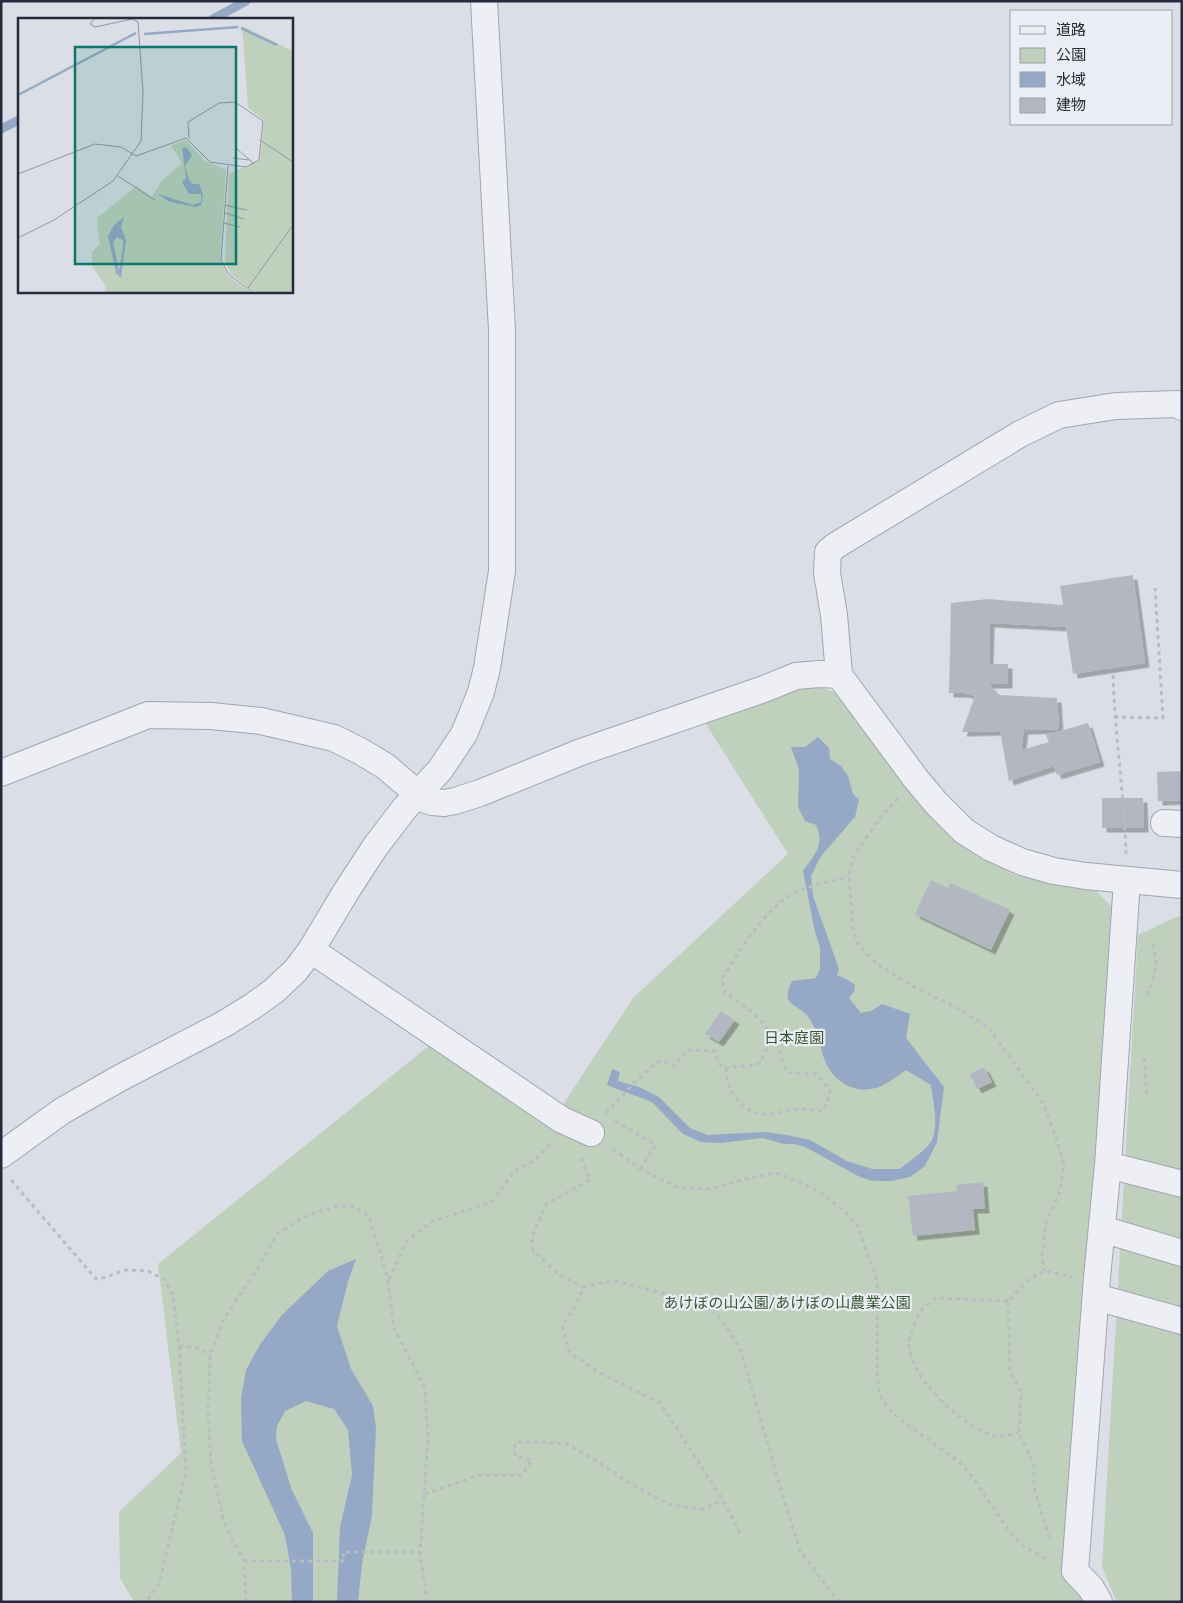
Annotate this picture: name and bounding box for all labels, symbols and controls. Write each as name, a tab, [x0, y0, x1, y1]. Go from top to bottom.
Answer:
legend	[1010, 10, 1173, 125]
inset map	[18, 18, 292, 292]
text: 道路	[1056, 20, 1086, 38]
text: 公園	[1056, 45, 1086, 63]
text: 水域	[1056, 70, 1086, 88]
text: 建物	[1056, 95, 1086, 113]
park label: 日本庭園	[764, 1028, 824, 1046]
park label: あけぼの山公園/あけぼの山農業公園	[664, 1293, 910, 1311]

